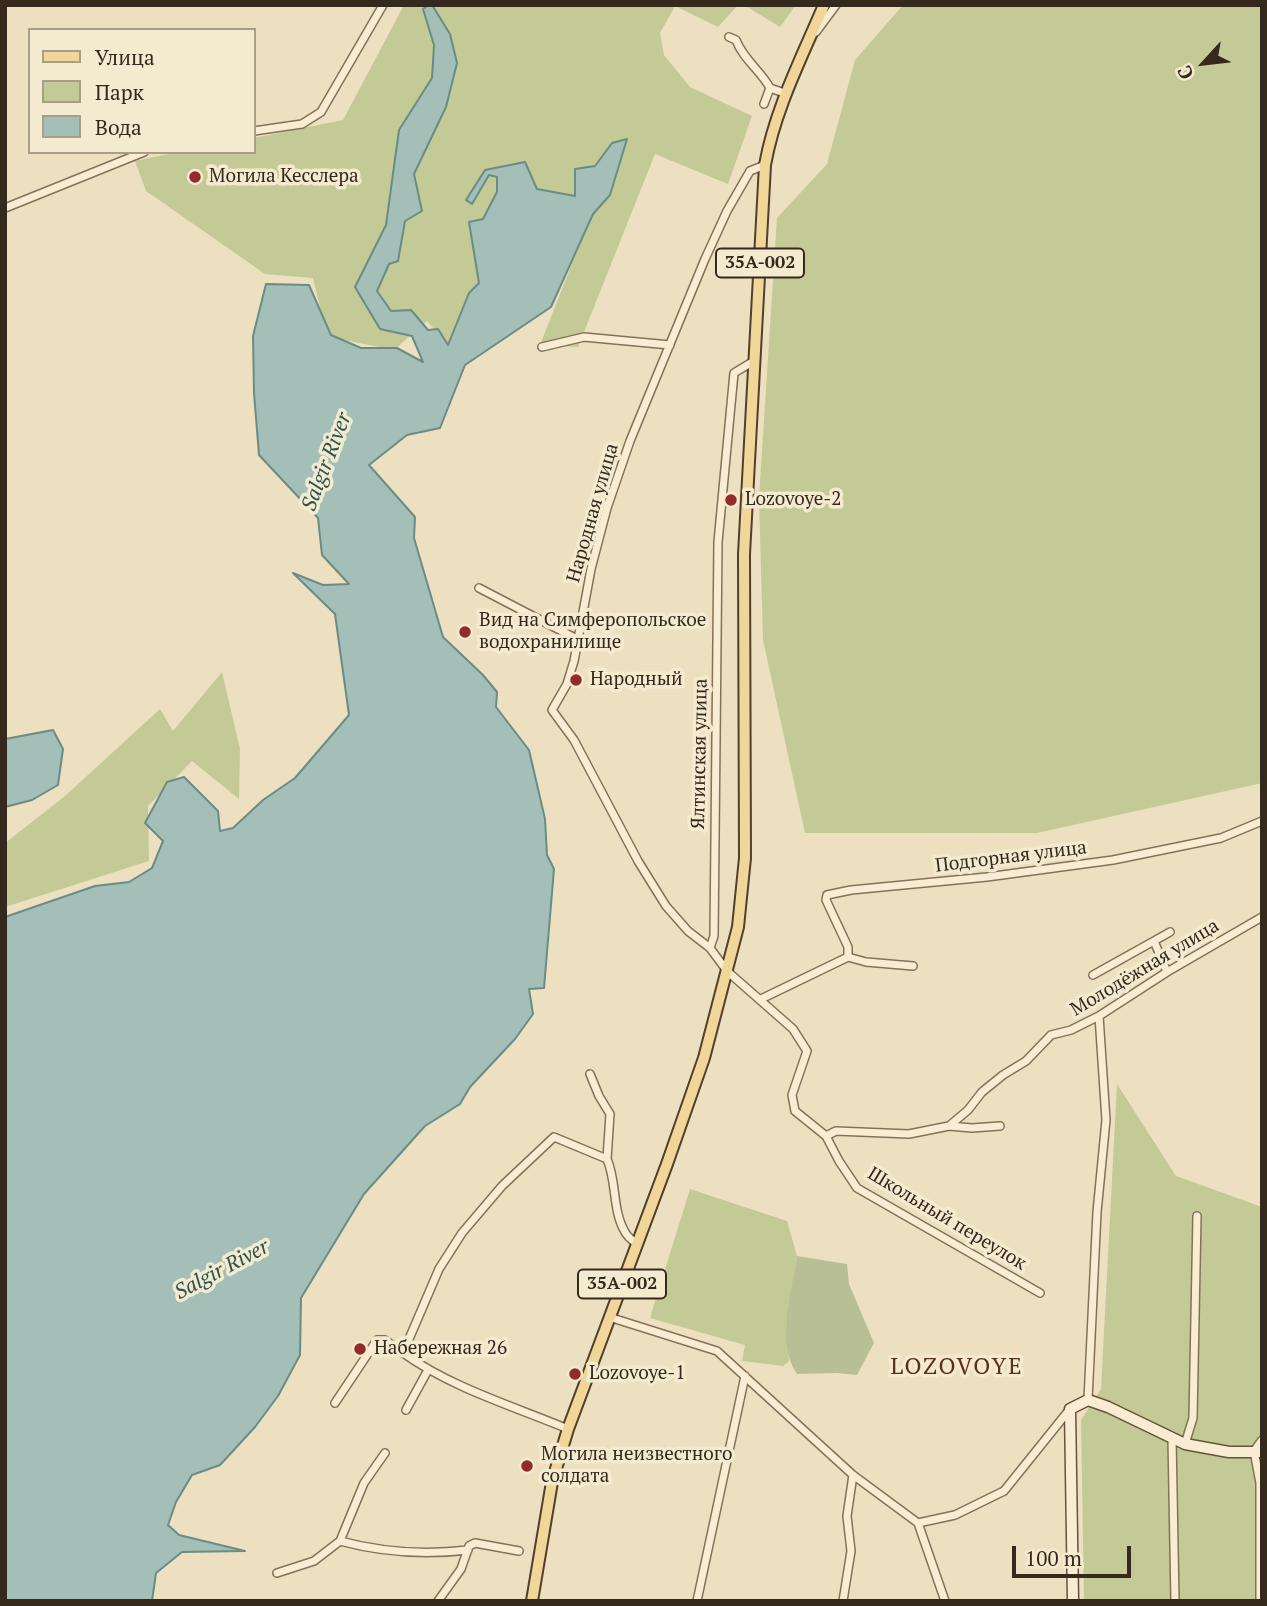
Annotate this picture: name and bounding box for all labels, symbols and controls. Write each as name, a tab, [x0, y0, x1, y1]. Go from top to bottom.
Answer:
legend	[28, 28, 256, 154]
north arrow	[1169, 28, 1239, 98]
text: Улица	[95, 43, 155, 71]
text: С	[1171, 62, 1199, 84]
text: Парк	[95, 78, 144, 106]
text: Вода	[95, 113, 142, 141]
place label: Могила Кесслера	[209, 166, 359, 188]
marker: Могила Кесслера	[187, 169, 203, 185]
road number: 35А-002	[716, 248, 804, 278]
water label: Salgir River	[297, 409, 357, 515]
street label: Народная улица	[562, 441, 624, 585]
place label: Lozovoye-2	[745, 489, 841, 511]
marker: Lozovoye-2	[723, 492, 739, 508]
place label: Вид на Симферопольское водохранилище	[479, 610, 706, 654]
marker: Вид на Симферопольское водохранилище	[457, 624, 473, 640]
place label: Народный	[590, 669, 683, 691]
marker: Народный	[568, 672, 584, 688]
street label: Ялтинская улица	[687, 678, 713, 830]
street label: Подгорная улица	[934, 836, 1088, 878]
street label: Молодёжная улица	[1067, 915, 1223, 1021]
street label: Школьный переулок	[863, 1163, 1031, 1275]
water label: Salgir River	[171, 1235, 273, 1305]
road number: 35А-002	[578, 1269, 666, 1298]
place label: Набережная 26	[374, 1338, 507, 1360]
marker: Набережная 26	[352, 1341, 368, 1357]
district label: LOZOVOYE	[891, 1353, 1023, 1381]
place label: Lozovoye-1	[589, 1363, 685, 1385]
marker: Lozovoye-1	[567, 1366, 583, 1382]
place label: Могила неизвестного солдата	[541, 1444, 733, 1488]
marker: Могила неизвестного солдата	[519, 1458, 535, 1474]
scale bar	[1015, 1532, 1134, 1576]
text: 100 m	[1025, 1544, 1082, 1572]

